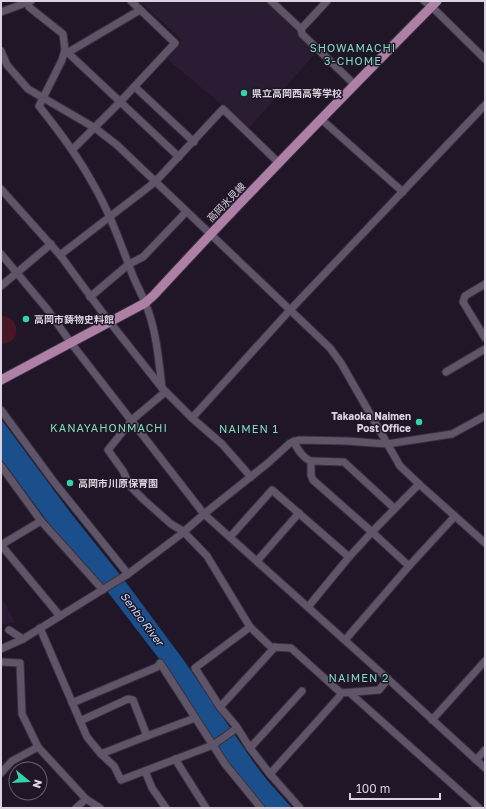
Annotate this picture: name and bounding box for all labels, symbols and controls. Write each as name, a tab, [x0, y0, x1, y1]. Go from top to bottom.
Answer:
district label: SHOWAMACHI 3-CHOME	[310, 41, 396, 67]
place label: 県立高岡西高等学校	[252, 87, 342, 99]
marker: 県立高岡西高等学校	[239, 88, 249, 98]
street label: 高岡氷見線	[204, 180, 248, 224]
place label: 高岡市鋳物史料館	[34, 313, 114, 325]
marker: 高岡市鋳物史料館	[21, 314, 31, 324]
place label: Takaoka Naimen Post Office	[331, 410, 411, 434]
marker: Takaoka Naimen Post Office	[414, 417, 424, 427]
district label: KANAYAHONMACHI	[50, 421, 168, 434]
district label: NAIMEN 1	[219, 422, 279, 435]
place label: 高岡市川原保育園	[78, 477, 158, 489]
marker: 高岡市川原保育園	[65, 478, 75, 488]
water label: Senbo River	[118, 589, 168, 649]
district label: NAIMEN 2	[329, 671, 389, 684]
north arrow	[8, 761, 48, 801]
scale bar	[350, 775, 440, 801]
text: N	[31, 778, 45, 790]
text: 100 m	[356, 781, 390, 796]

